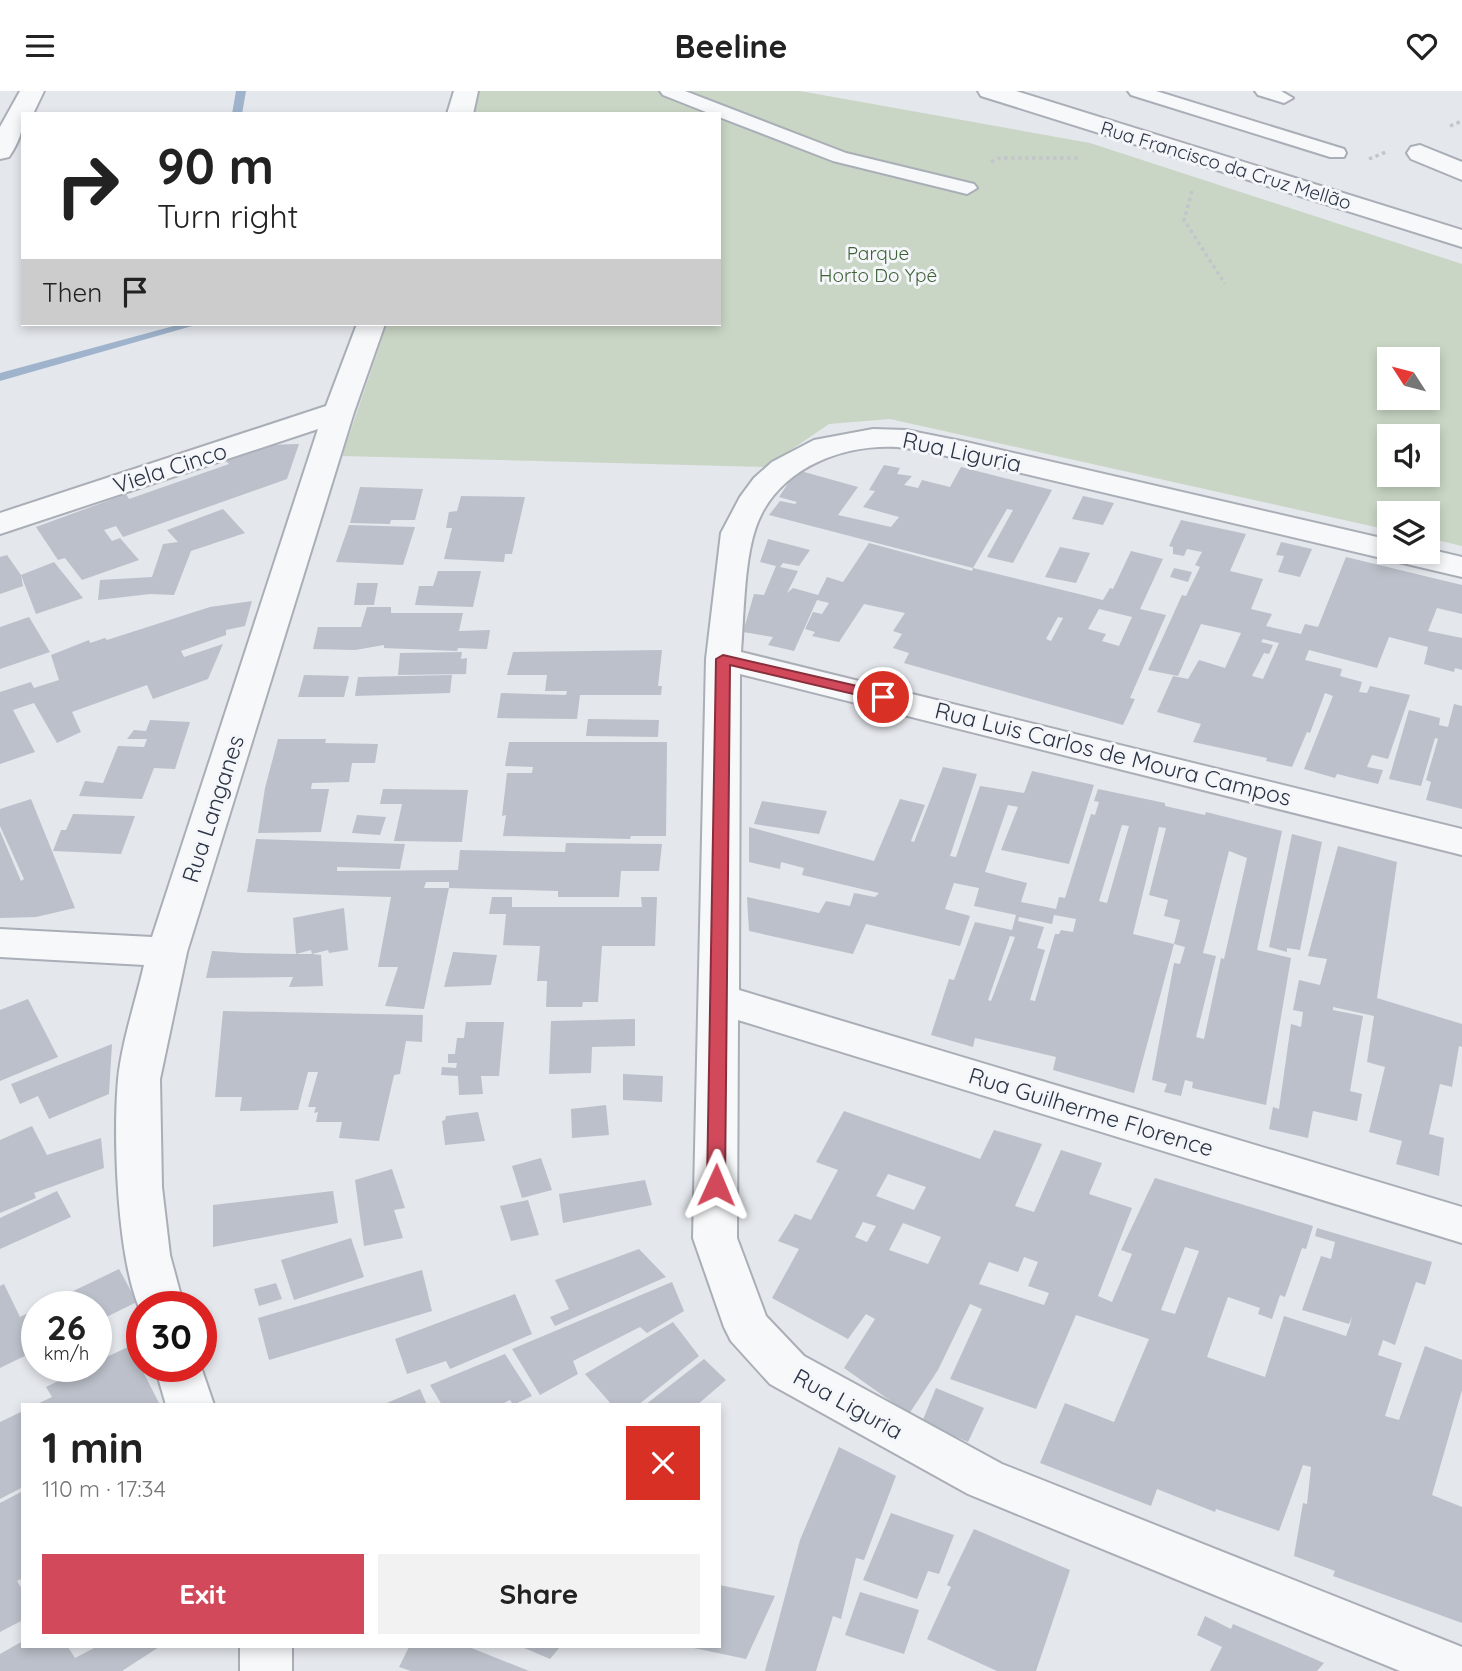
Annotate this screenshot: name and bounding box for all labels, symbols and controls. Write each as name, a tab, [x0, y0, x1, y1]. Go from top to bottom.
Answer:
text: Beeline	[675, 26, 787, 66]
icon: menu	[21, 27, 59, 65]
icon: heart	[1403, 27, 1441, 65]
street label: Rua Francisco da Cruz Mellão	[1098, 115, 1354, 215]
text: 90 m	[157, 135, 274, 196]
icon: right	[42, 140, 133, 231]
text: Turn right	[157, 196, 298, 236]
park label: Parque Horto Do Ypê	[819, 241, 937, 287]
icon: arrive	[116, 273, 154, 311]
text: Then	[42, 276, 102, 309]
north arrow	[1377, 347, 1440, 409]
map controls	[1377, 347, 1440, 564]
button: sound	[1377, 424, 1440, 487]
street label: Rua Liguria	[900, 425, 1024, 478]
street label: Viela Cinco	[109, 436, 230, 500]
button: layers	[1377, 501, 1440, 564]
pin	[853, 667, 913, 727]
icon: arrive	[864, 678, 902, 716]
street label: Rua Luis Carlos de Moura Campos	[932, 695, 1294, 812]
street label: Rua Langanes	[175, 732, 250, 886]
street label: Rua Guilherme Florence	[965, 1060, 1217, 1163]
position arrow	[679, 1148, 753, 1222]
speed limit sign: 30	[126, 1291, 217, 1382]
text: 26	[47, 1305, 86, 1349]
text: km/h	[44, 1342, 89, 1365]
street label: Rua Liguria	[788, 1362, 908, 1445]
text: 1 min	[42, 1421, 144, 1474]
button: close	[626, 1426, 700, 1500]
text: 110 m · 17:34	[42, 1474, 166, 1503]
button: Exit	[42, 1554, 364, 1634]
button: Share	[378, 1554, 700, 1634]

